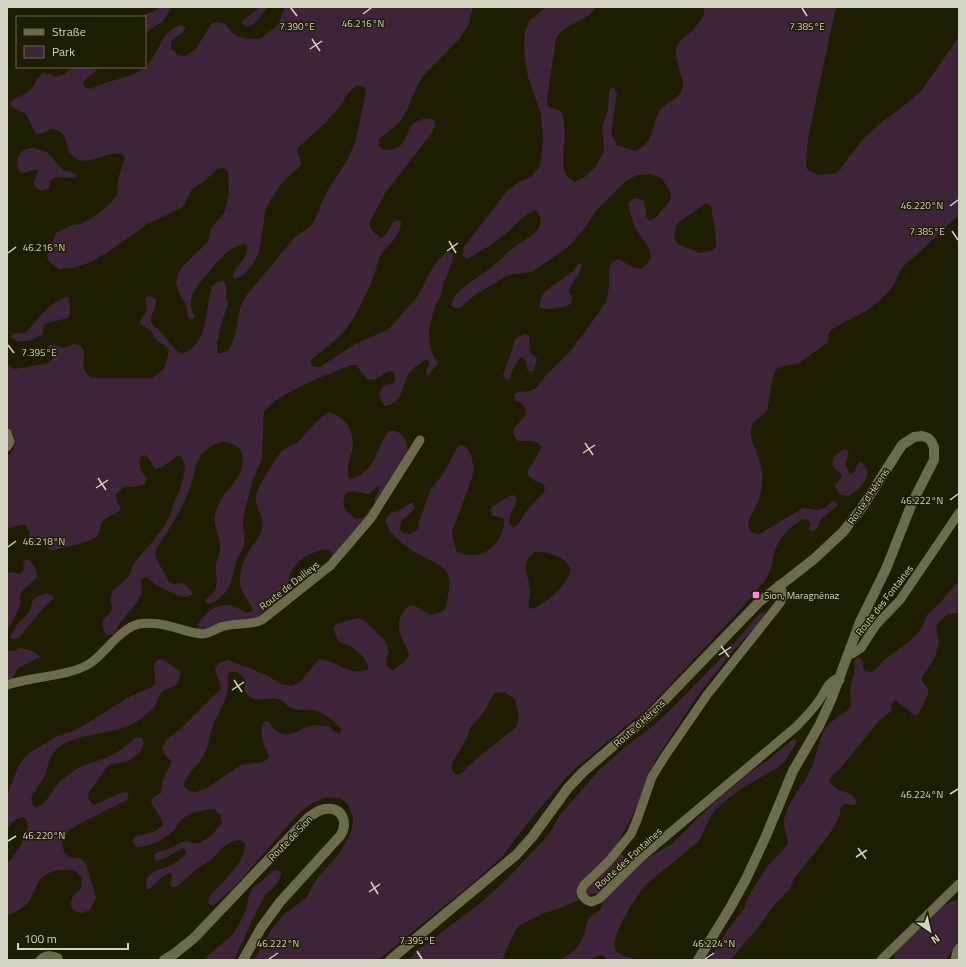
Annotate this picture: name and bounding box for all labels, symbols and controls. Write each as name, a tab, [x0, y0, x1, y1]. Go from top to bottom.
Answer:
legend	[16, 16, 146, 68]
text: 46.216°N	[342, 16, 384, 31]
text: 7.390°E	[279, 19, 315, 34]
text: 7.385°E	[789, 19, 825, 34]
text: Straße	[52, 22, 86, 41]
text: Park	[52, 42, 75, 61]
text: 46.220°N	[901, 198, 943, 213]
text: 7.385°E	[909, 224, 945, 239]
text: 46.216°N	[23, 240, 65, 255]
text: 7.395°E	[21, 345, 57, 360]
street label: Route d'Hérens	[844, 465, 893, 527]
text: 46.222°N	[901, 493, 943, 508]
text: 46.218°N	[23, 534, 65, 549]
street label: Route de Dailleys	[256, 557, 323, 614]
street label: Route des Fontaines	[852, 561, 917, 639]
place label: Sion, Maragnénaz	[764, 588, 840, 603]
marker: Sion, Maragnénaz	[751, 590, 761, 600]
street label: Route d'Hérens	[610, 696, 669, 751]
text: 46.224°N	[901, 787, 943, 802]
street label: Route de Sion	[265, 812, 316, 865]
street label: Route des Fontaines	[591, 824, 666, 893]
text: 46.220°N	[23, 828, 65, 843]
north arrow	[910, 911, 950, 951]
scale bar	[18, 925, 128, 951]
text: 100 m	[24, 929, 57, 948]
text: N	[928, 931, 943, 948]
text: 7.395°E	[399, 933, 435, 948]
text: 46.222°N	[257, 936, 299, 951]
text: 46.224°N	[693, 936, 735, 951]

